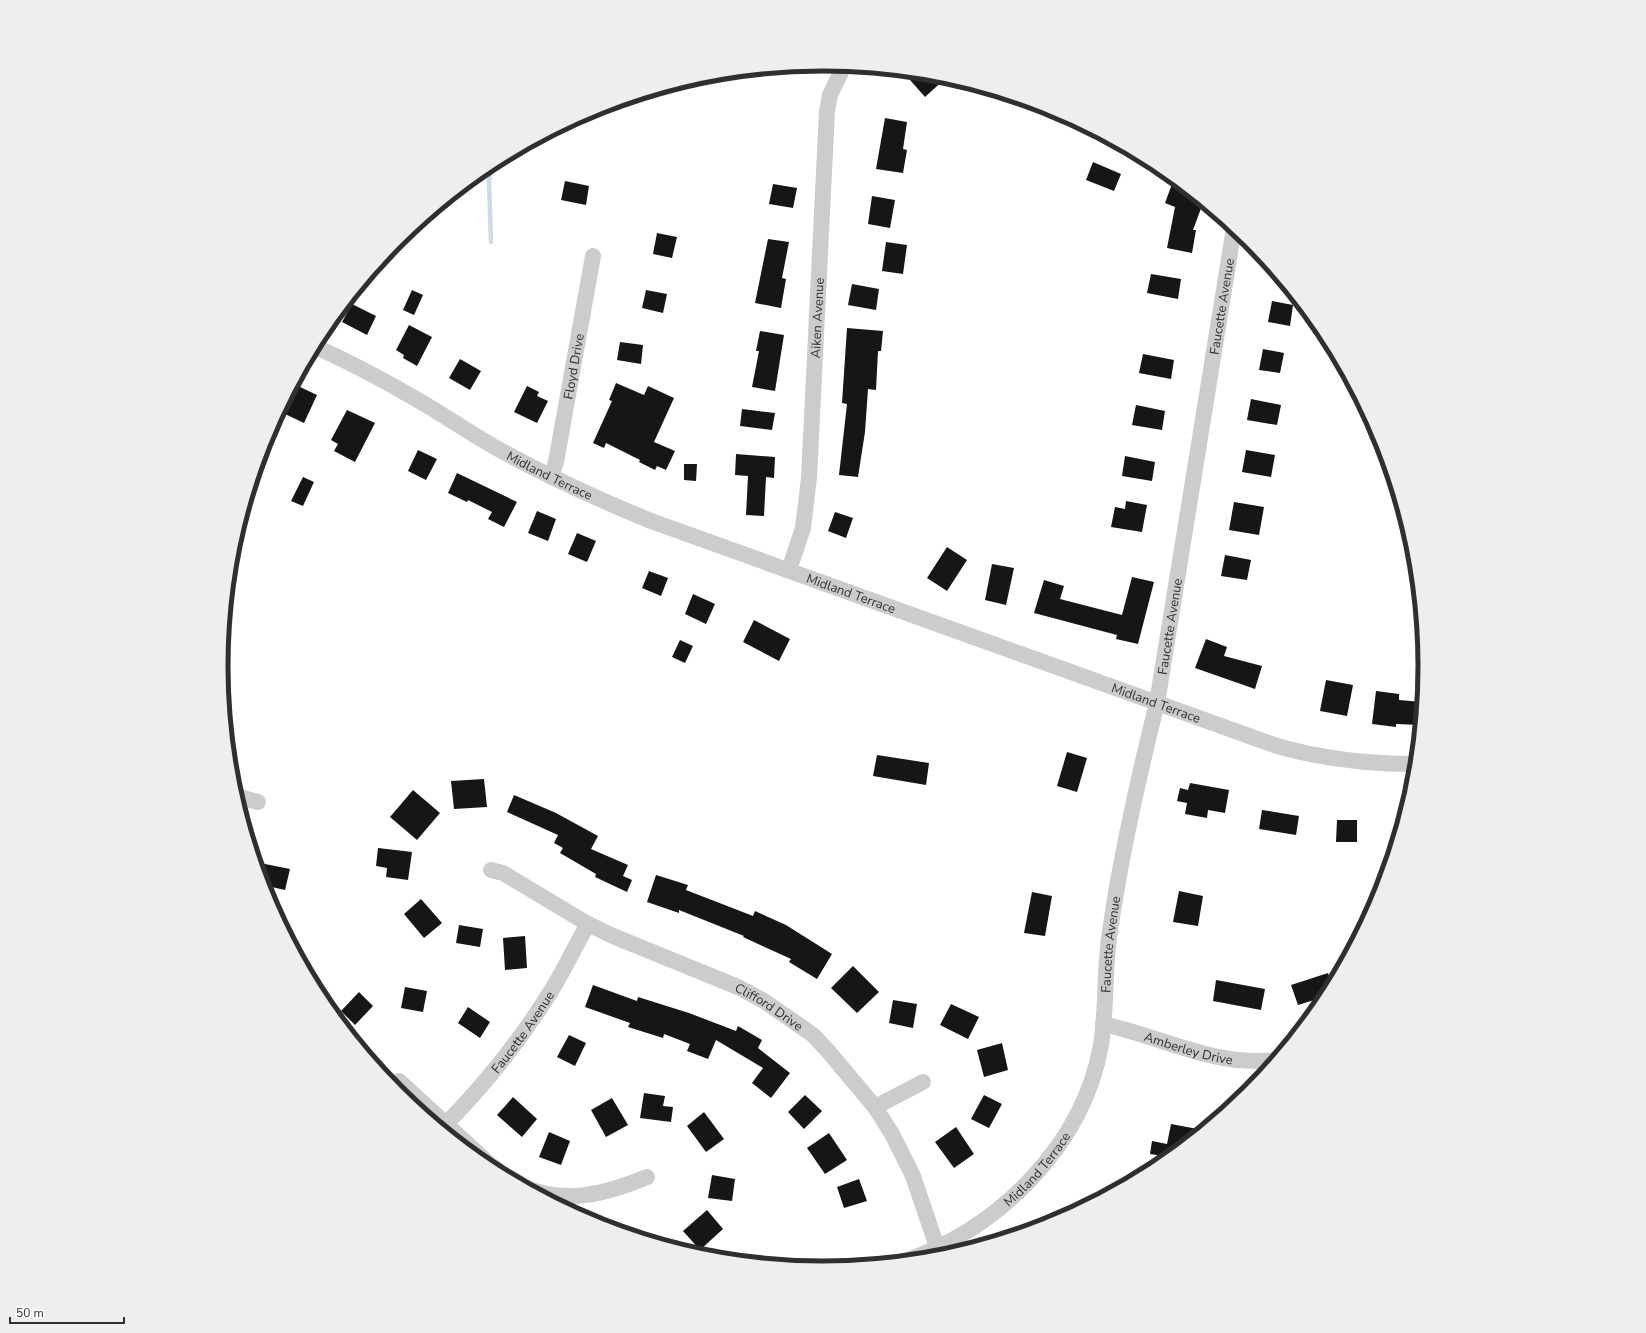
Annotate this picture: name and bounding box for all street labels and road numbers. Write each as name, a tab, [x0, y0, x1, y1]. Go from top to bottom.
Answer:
street label: Faucette Avenue	[1206, 257, 1239, 356]
street label: Aiken Avenue	[807, 277, 829, 359]
street label: Floyd Drive	[559, 332, 589, 401]
street label: Midland Terrace	[503, 447, 595, 505]
street label: Midland Terrace	[804, 570, 898, 618]
street label: Faucette Avenue	[1154, 577, 1187, 676]
street label: Midland Terrace	[1109, 679, 1203, 728]
street label: Faucette Avenue	[1097, 895, 1125, 993]
street label: Clifford Drive	[731, 979, 806, 1035]
street label: Faucette Avenue	[487, 988, 559, 1077]
street label: Amberley Drive	[1142, 1028, 1234, 1069]
street label: Midland Terrace	[1000, 1129, 1075, 1211]

